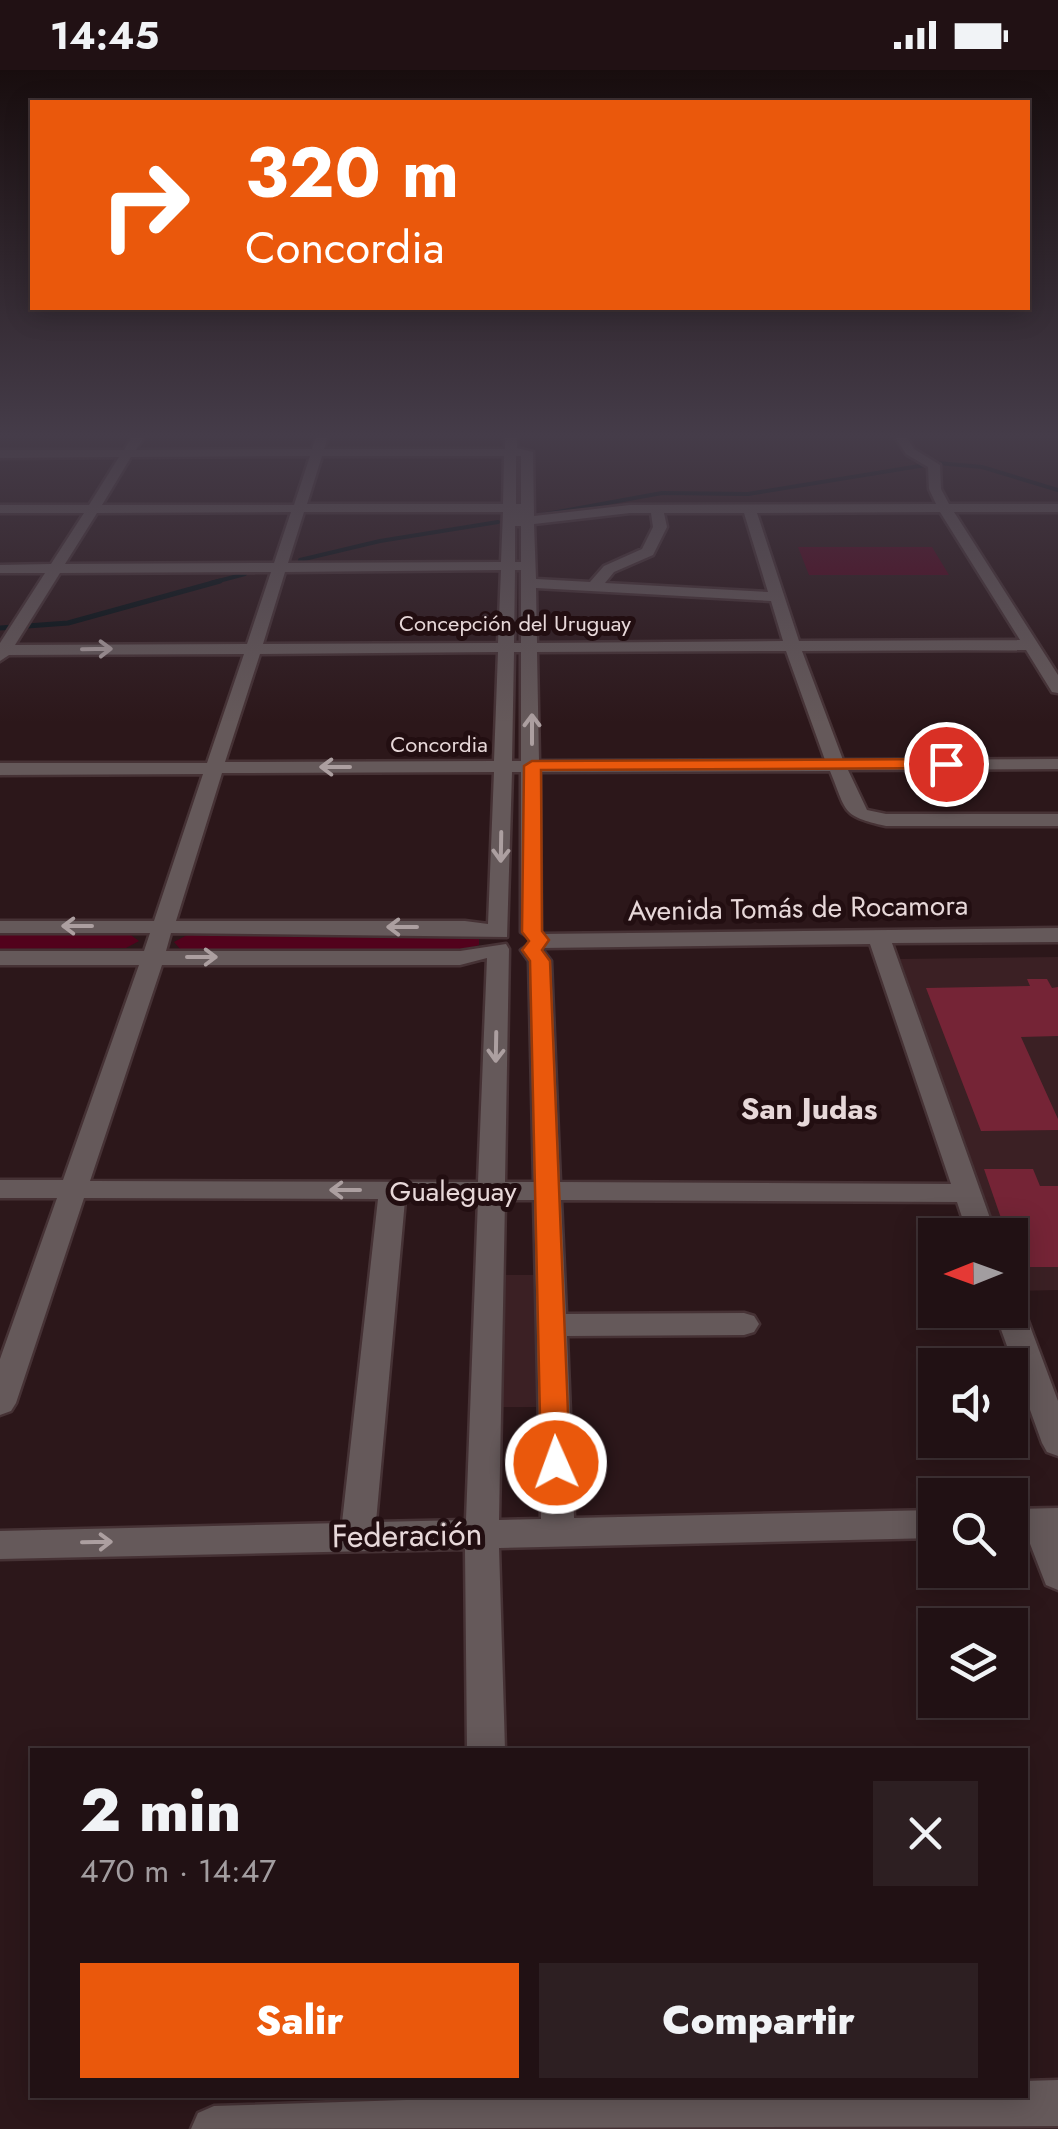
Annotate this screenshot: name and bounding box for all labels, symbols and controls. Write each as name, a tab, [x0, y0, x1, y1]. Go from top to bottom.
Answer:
text: 14:45	[50, 8, 159, 63]
text: 320 m	[245, 122, 459, 223]
icon: right	[80, 140, 210, 270]
text: Concordia	[245, 215, 445, 280]
street label: Concepción del Uruguay	[399, 607, 631, 639]
one-way arrow	[80, 640, 113, 658]
one-way arrow	[522, 714, 542, 746]
pin	[904, 722, 989, 807]
street label: Concordia	[390, 728, 488, 760]
icon: arrive	[919, 737, 974, 792]
one-way arrow	[320, 758, 352, 776]
one-way arrow	[492, 830, 510, 862]
street label: Avenida Tomás de Rocamora	[627, 885, 969, 931]
one-way arrow	[62, 916, 94, 936]
one-way arrow	[387, 918, 420, 936]
one-way arrow	[186, 948, 218, 966]
one-way arrow	[486, 1030, 505, 1062]
district label: San Judas	[741, 1087, 877, 1130]
street label: Gualeguay	[389, 1171, 517, 1212]
one-way arrow	[329, 1180, 362, 1200]
north arrow	[918, 1218, 1028, 1328]
map controls	[918, 1218, 1028, 1718]
button: sound	[918, 1348, 1028, 1458]
position arrow	[504, 1411, 608, 1515]
button: search	[918, 1478, 1028, 1588]
street label: Federación	[331, 1511, 483, 1559]
one-way arrow	[81, 1533, 113, 1552]
button: layers	[918, 1608, 1028, 1718]
text: 2 min	[80, 1767, 241, 1854]
button: close	[873, 1781, 978, 1886]
text: 470 m · 14:47	[80, 1848, 276, 1894]
button: Salir	[80, 1963, 519, 2078]
button: Compartir	[539, 1963, 978, 2078]

